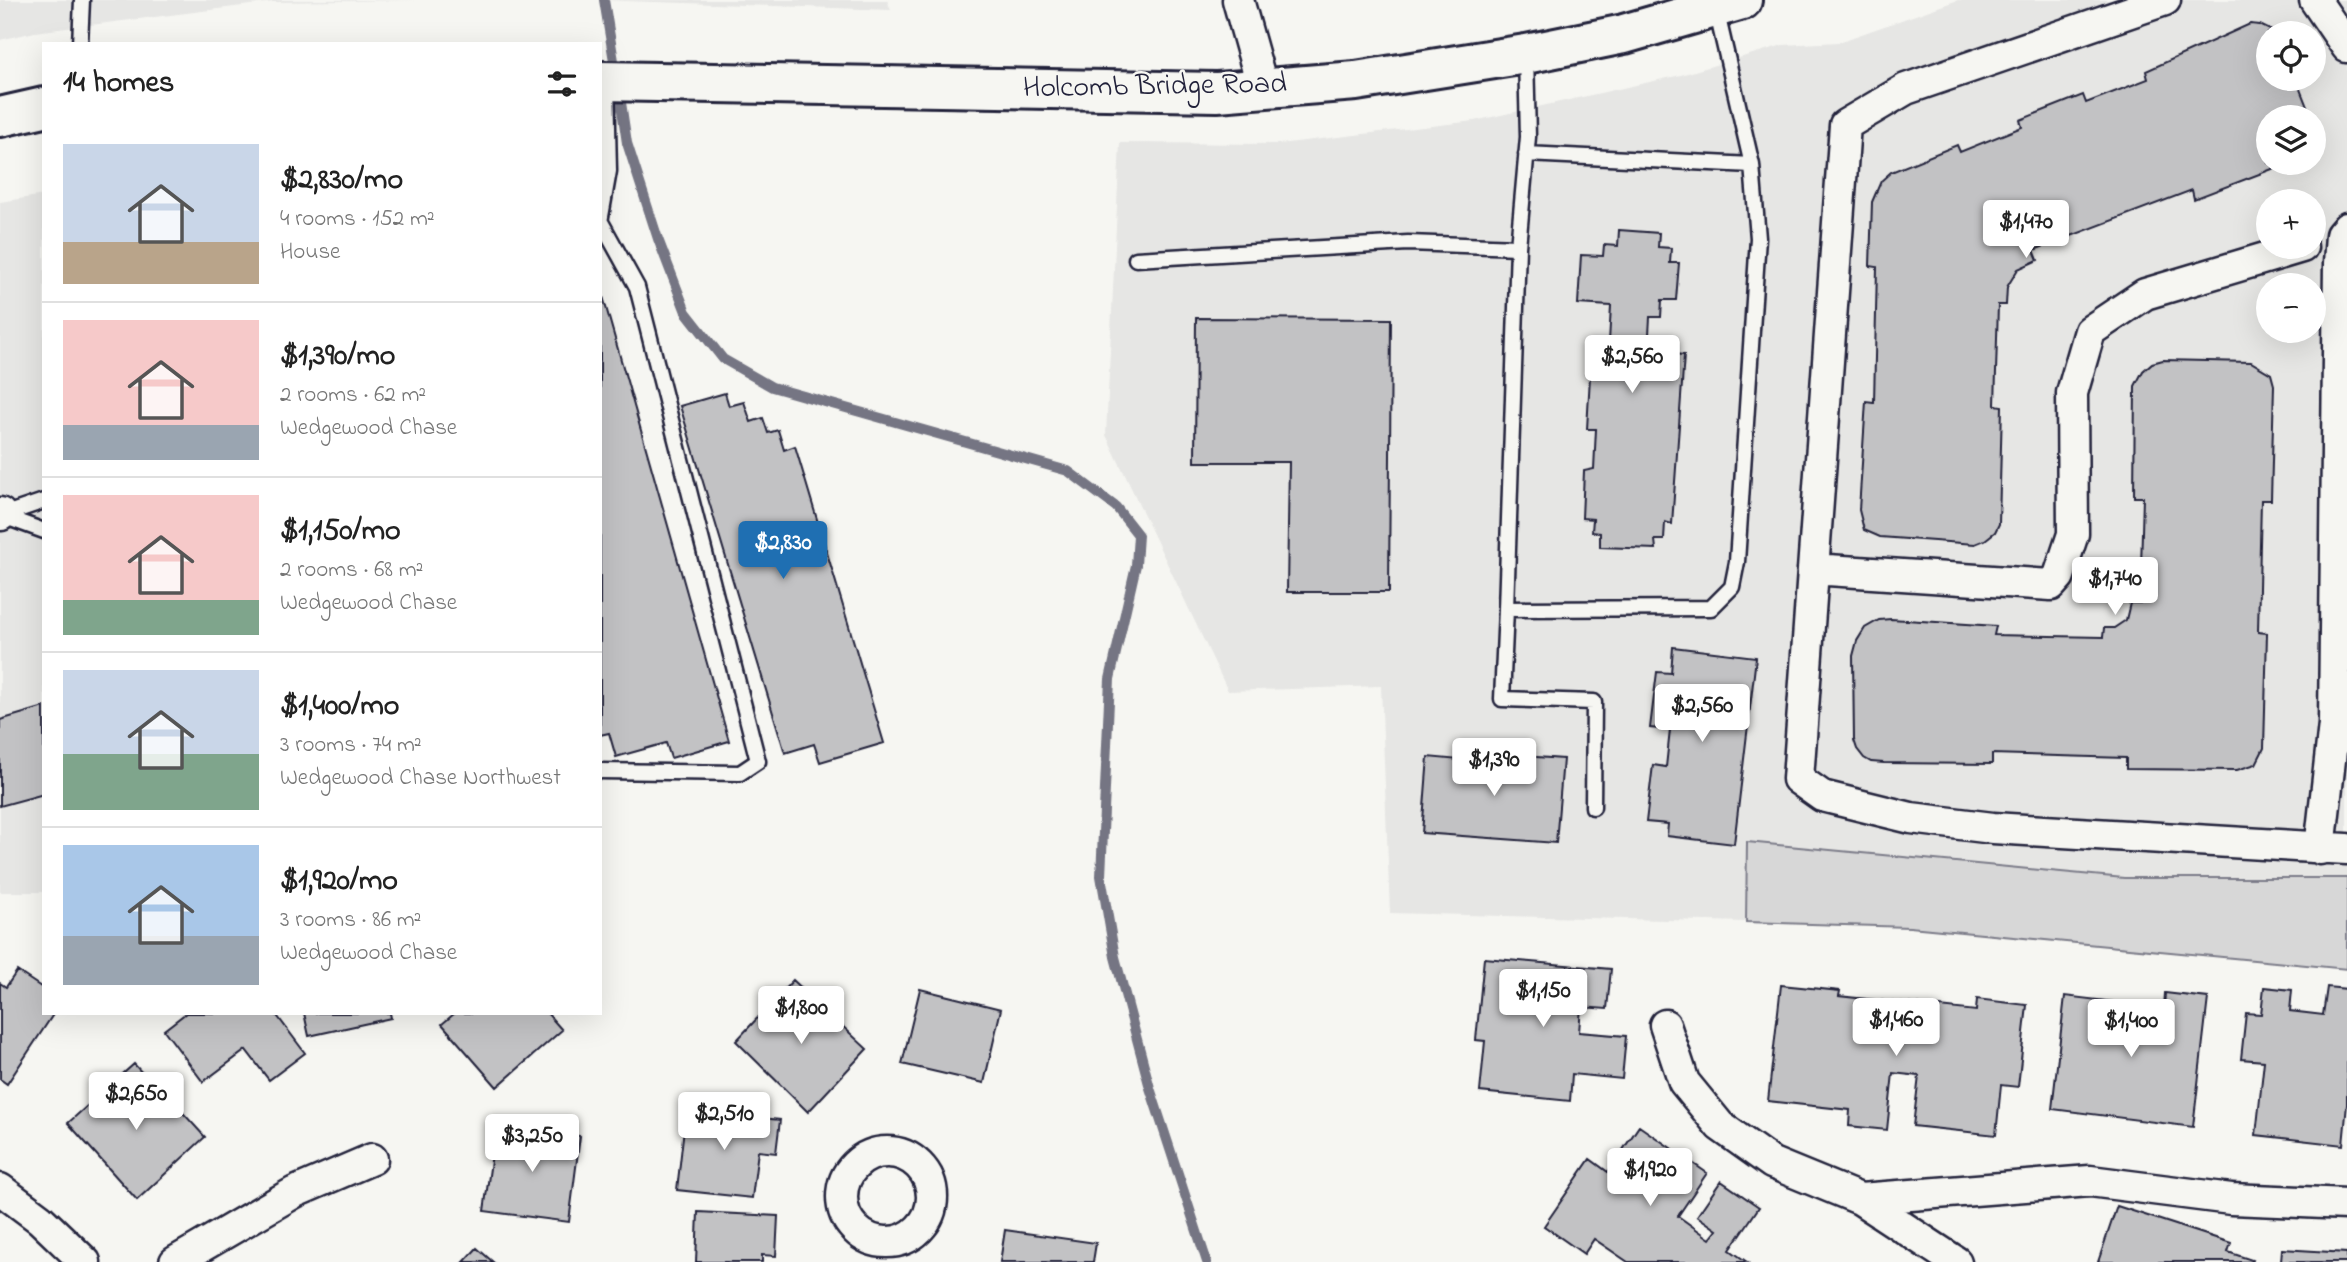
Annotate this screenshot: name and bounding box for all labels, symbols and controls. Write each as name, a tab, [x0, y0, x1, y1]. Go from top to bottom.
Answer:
map controls	[2256, 21, 2326, 343]
button: locate	[2256, 21, 2326, 91]
text: 14 homes	[63, 62, 174, 106]
street label: Holcomb Bridge Road	[1023, 63, 1288, 111]
icon: filters	[543, 65, 581, 103]
button: layers	[2256, 105, 2326, 175]
text: $2,830/mo	[280, 159, 403, 203]
icon: home	[119, 172, 203, 256]
button: +	[2256, 189, 2326, 259]
pin: $1,470	[1969, 201, 2083, 260]
text: 4 rooms · 152 m²	[280, 203, 435, 236]
text: $1,470	[1999, 206, 2053, 239]
text: House	[280, 236, 340, 269]
button: −	[2256, 273, 2326, 343]
text: $1,390/mo	[280, 335, 395, 379]
pin: $2,560	[1575, 336, 1689, 395]
text: $2,560	[1601, 341, 1663, 374]
icon: home	[119, 348, 203, 432]
text: 2 rooms · 62 m²	[280, 379, 426, 412]
text: Wedgewood Chase	[280, 412, 457, 445]
text: $1,150/mo	[280, 510, 401, 554]
pin: $2,830	[726, 522, 840, 581]
icon: home	[119, 523, 203, 607]
text: $2,830	[754, 527, 812, 560]
text: 2 rooms · 68 m²	[280, 554, 423, 587]
pin: $1,740	[2058, 558, 2172, 617]
text: $1,740	[2088, 563, 2142, 596]
text: Wedgewood Chase	[280, 587, 457, 620]
pin: $2,560	[1645, 684, 1759, 744]
text: $1,400/mo	[280, 685, 399, 729]
text: $2,560	[1671, 690, 1733, 723]
icon: home	[119, 698, 203, 782]
text: 3 rooms · 74 m²	[280, 729, 422, 762]
pin: $1,390	[1437, 738, 1551, 798]
text: $1,390	[1468, 744, 1520, 777]
text: Wedgewood Chase Northwest	[280, 762, 561, 795]
text: $1,920/mo	[280, 860, 398, 904]
icon: home	[119, 873, 203, 957]
text: 3 rooms · 86 m²	[280, 904, 421, 937]
text: Wedgewood Chase	[280, 937, 457, 970]
pin: $1,150	[1486, 970, 1600, 1029]
text: $1,150	[1515, 975, 1571, 1008]
pin: $1,800	[744, 986, 858, 1046]
text: $1,800	[774, 992, 828, 1025]
pin: $1,460	[1839, 998, 1953, 1058]
pin: $1,400	[2074, 1000, 2188, 1059]
text: $1,460	[1869, 1004, 1923, 1037]
text: $1,400	[2104, 1005, 2158, 1038]
pin: $2,650	[79, 1072, 193, 1132]
text: $2,650	[105, 1078, 167, 1111]
pin: $2,510	[667, 1092, 781, 1152]
text: $2,510	[694, 1098, 754, 1131]
pin: $3,250	[475, 1114, 589, 1174]
text: $3,250	[501, 1120, 563, 1153]
pin: $1,920	[1593, 1148, 1707, 1208]
text: $1,920	[1623, 1154, 1677, 1187]

